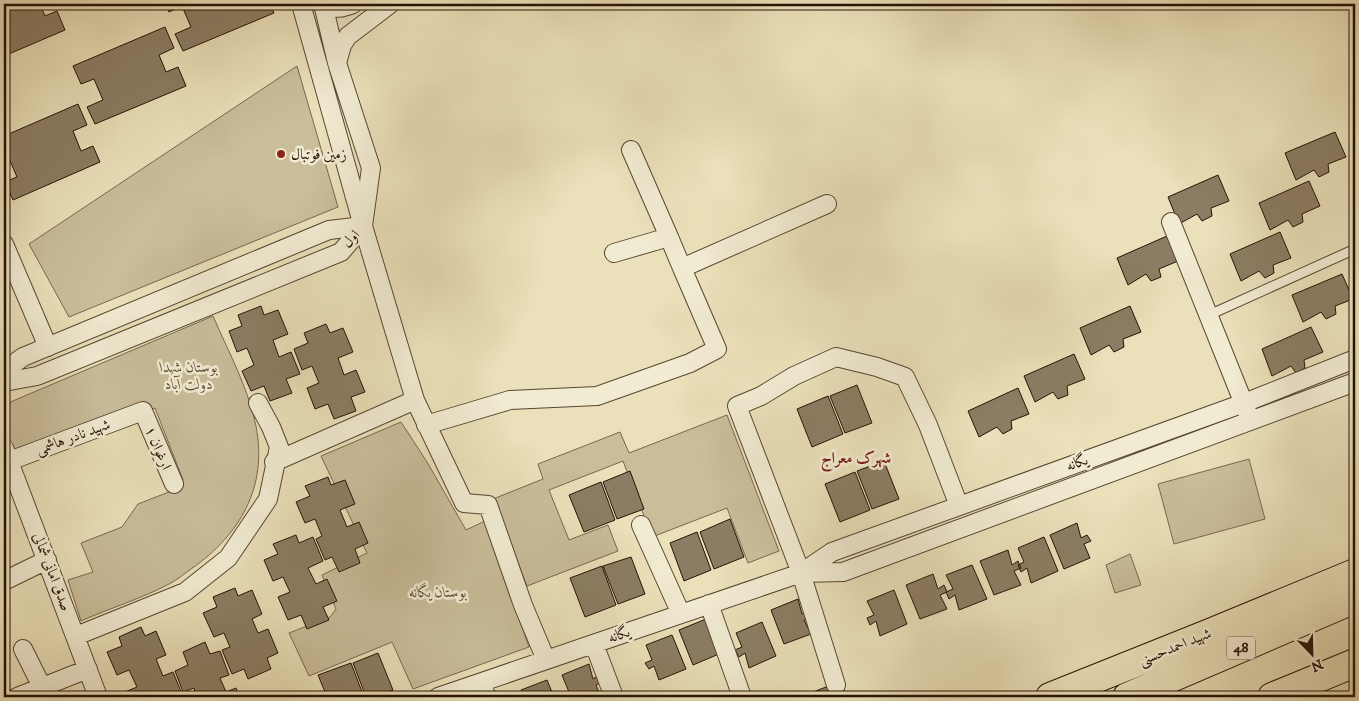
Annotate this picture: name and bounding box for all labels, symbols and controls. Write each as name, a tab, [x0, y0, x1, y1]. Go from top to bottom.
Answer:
place label: زمین فوتبال	[291, 145, 347, 164]
marker: زمین فوتبال	[275, 148, 287, 160]
street label: اول	[338, 226, 364, 252]
park label: بوستان شهدا دولت آباد	[159, 358, 218, 394]
street label: شهید نادر هاشمی	[33, 415, 113, 460]
street label: ارغوان ۱	[140, 423, 176, 473]
district label: شهرک معراج	[821, 448, 891, 472]
street label: یگانه	[1063, 449, 1092, 476]
street label: صدق امانی شمالی	[28, 530, 76, 614]
park label: بوستان یگانه	[409, 582, 467, 602]
street label: یگانه	[605, 621, 634, 648]
street label: شهید احمدحسنی	[1136, 624, 1214, 671]
north arrow	[1286, 628, 1336, 678]
road number: 48	[1227, 636, 1255, 660]
text: N	[1307, 655, 1325, 676]

